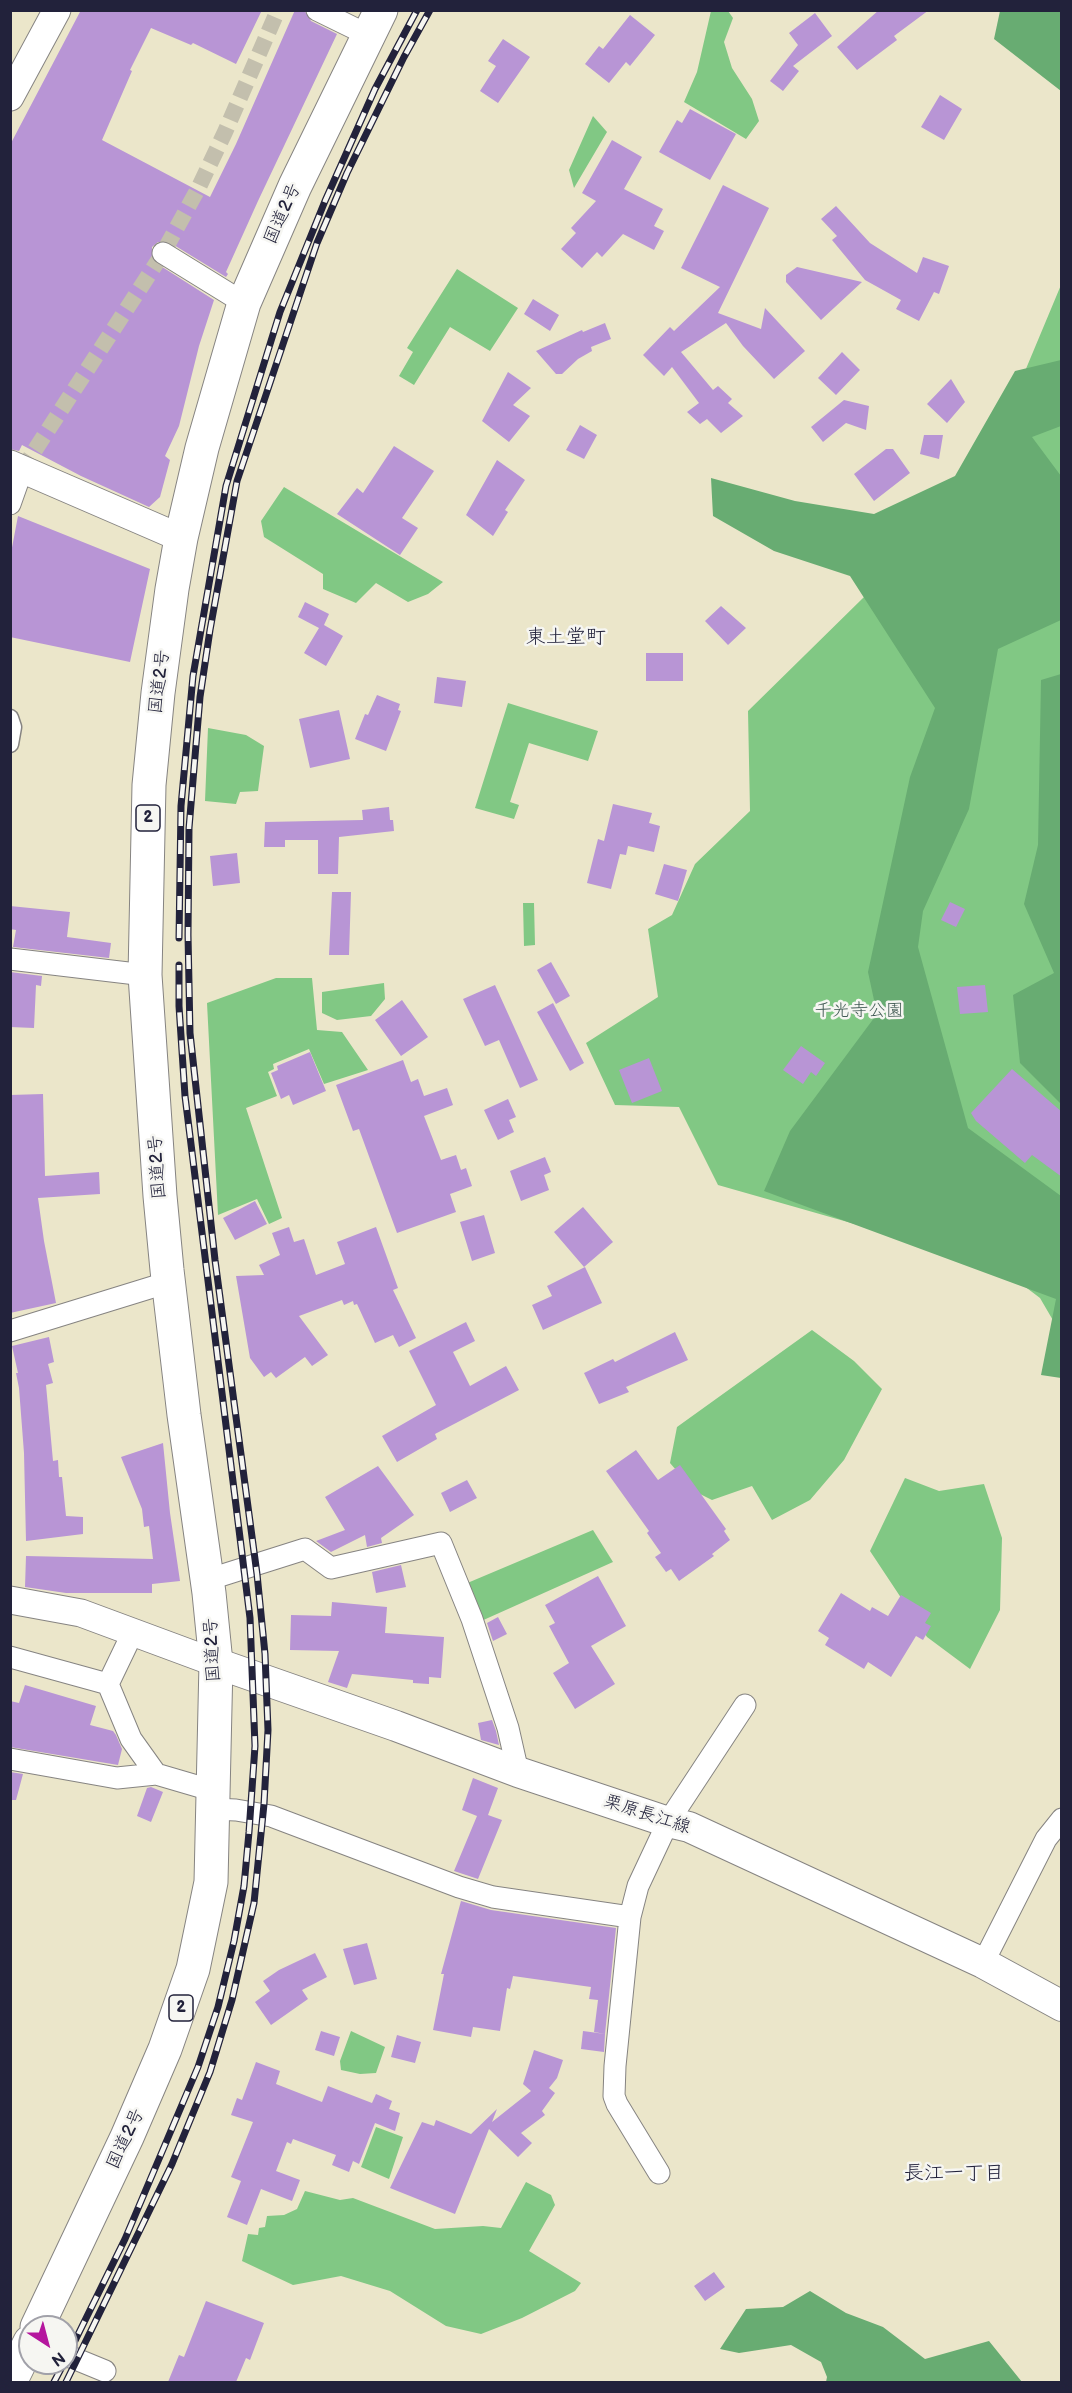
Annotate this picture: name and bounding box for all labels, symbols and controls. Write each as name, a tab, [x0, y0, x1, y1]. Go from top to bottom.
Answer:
street label: 国道2号	[260, 180, 306, 248]
district label: 東土堂町	[526, 626, 606, 650]
street label: 国道2号	[145, 649, 175, 715]
road number: 2	[136, 805, 160, 831]
park label: 千光寺公園	[814, 1000, 904, 1022]
street label: 国道2号	[145, 1134, 171, 1200]
street label: 国道2号	[201, 1617, 225, 1683]
street label: 栗原長江線	[601, 1791, 693, 1839]
road number: 2	[169, 1995, 193, 2021]
street label: 国道2号	[103, 2105, 149, 2173]
district label: 長江一丁目	[904, 2162, 1004, 2186]
north arrow	[18, 2315, 78, 2375]
text: N	[47, 2347, 68, 2370]

